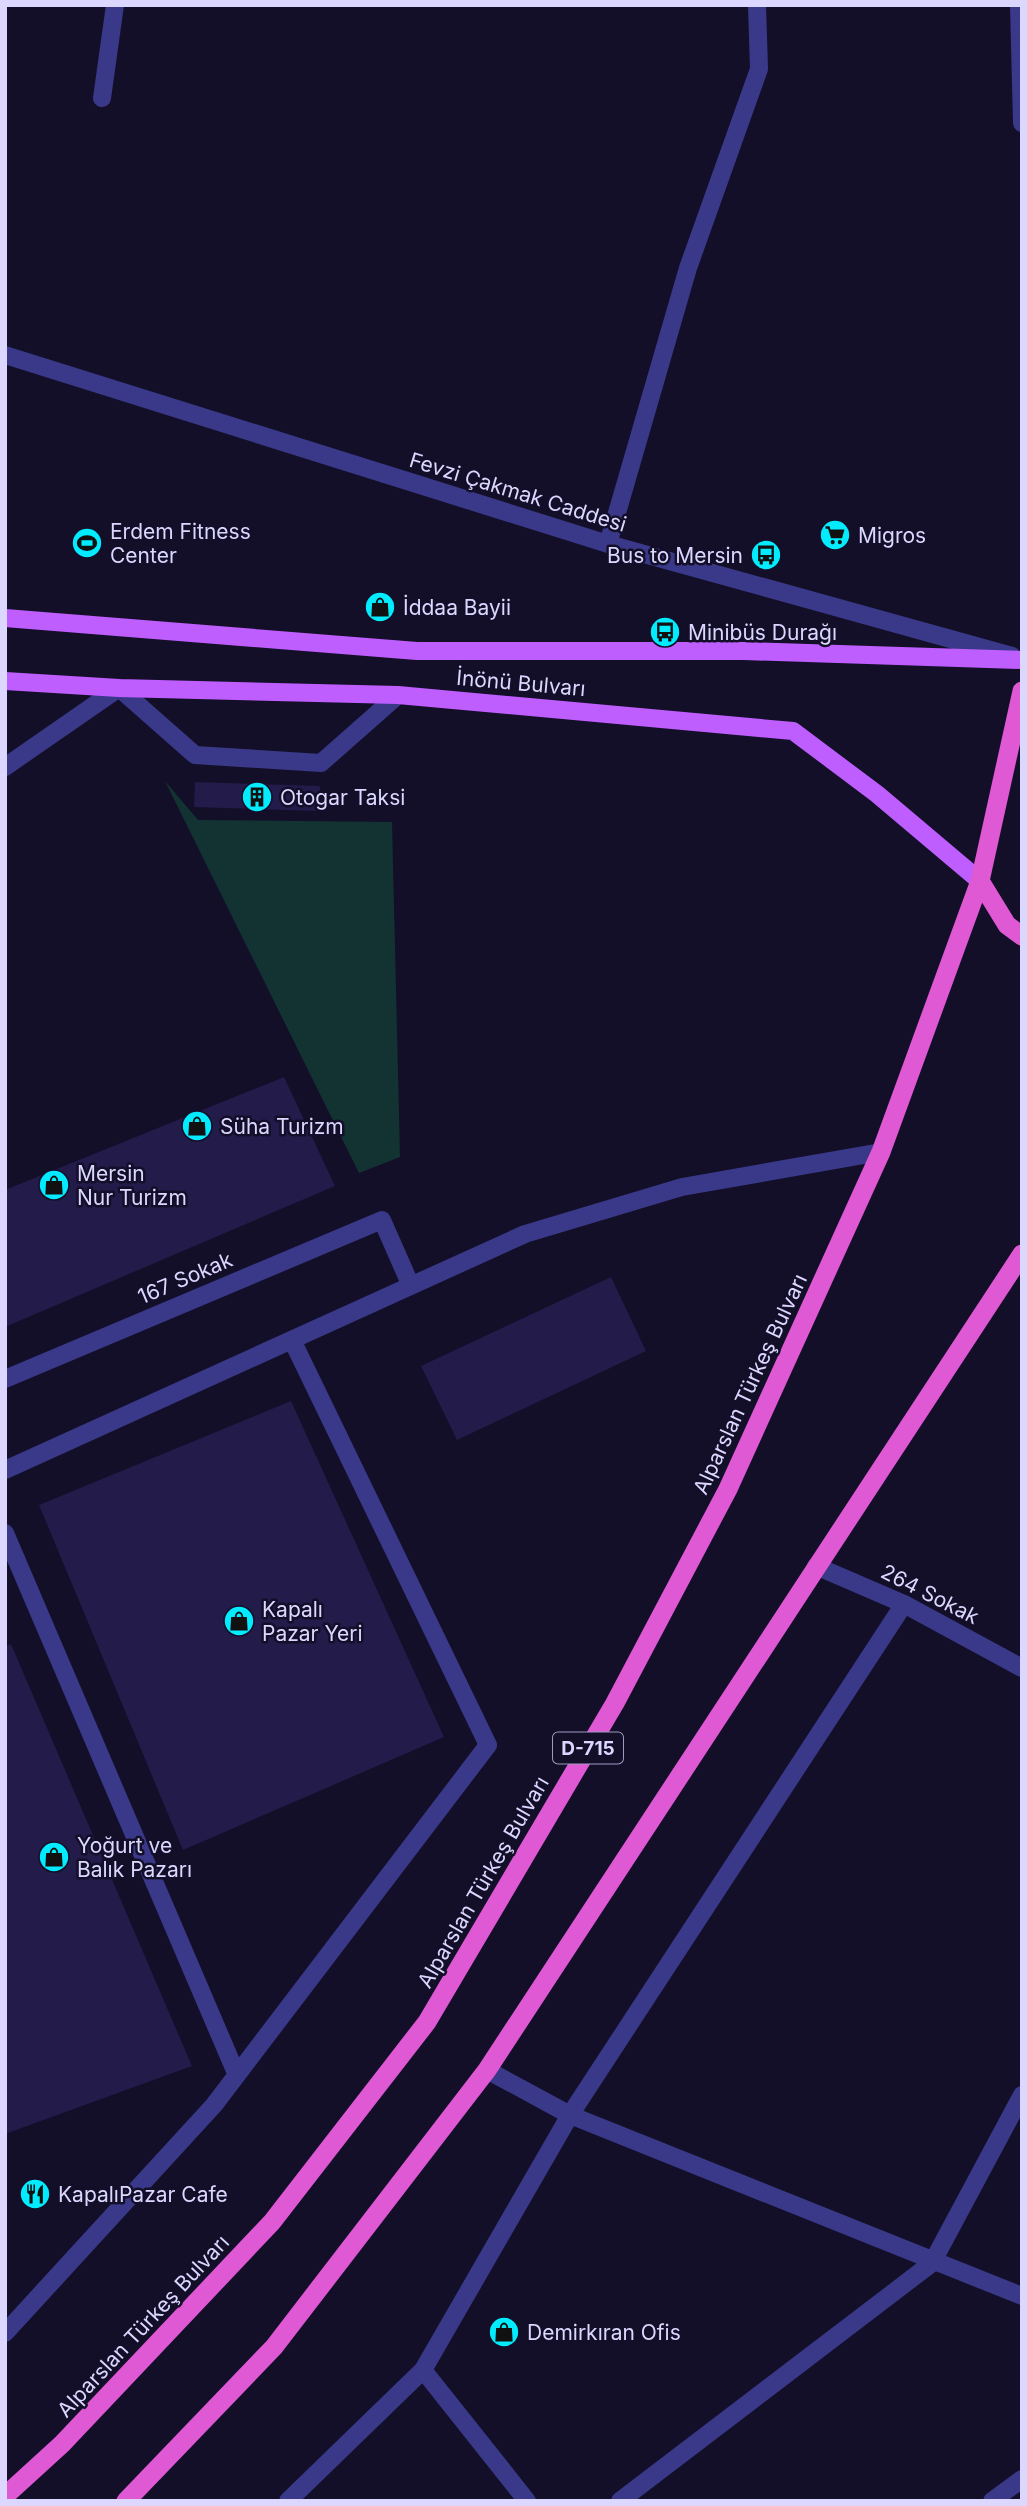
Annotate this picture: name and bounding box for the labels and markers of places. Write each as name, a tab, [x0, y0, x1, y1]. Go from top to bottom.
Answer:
supermarket icon: Migros	[818, 518, 852, 552]
place label: Erdem Fitness Center	[110, 519, 251, 568]
place label: Migros	[858, 523, 926, 548]
sports icon: Erdem Fitness Center	[70, 526, 104, 560]
bus stop icon: Bus to Mersin	[749, 538, 783, 572]
place label: Bus to Mersin	[607, 543, 743, 568]
shop icon: İddaa Bayii	[363, 590, 397, 624]
place label: İddaa Bayii	[403, 594, 511, 620]
bus stop icon: Minibüs Durağı	[648, 615, 682, 649]
place label: Minibüs Durağı	[688, 620, 837, 645]
building icon: Otogar Taksi	[240, 780, 274, 814]
place label: Otogar Taksi	[280, 785, 405, 810]
shop icon: Süha Turizm	[180, 1109, 214, 1143]
place label: Süha Turizm	[220, 1114, 344, 1139]
place label: Mersin Nur Turizm	[77, 1161, 187, 1210]
shop icon: Mersin Nur Turizm	[37, 1168, 71, 1202]
place label: Kapalı Pazar Yeri	[262, 1597, 363, 1646]
shop icon: Kapalı Pazar Yeri	[222, 1604, 256, 1638]
place label: Yoğurt ve Balık Pazarı	[77, 1833, 192, 1882]
shop icon: Yoğurt ve Balık Pazarı	[37, 1840, 71, 1874]
restaurant icon: KapalıPazar Cafe	[18, 2177, 52, 2211]
place label: KapalıPazar Cafe	[58, 2182, 228, 2207]
shop icon: Demirkıran Ofis	[487, 2315, 521, 2349]
place label: Demirkıran Ofis	[527, 2320, 681, 2345]

